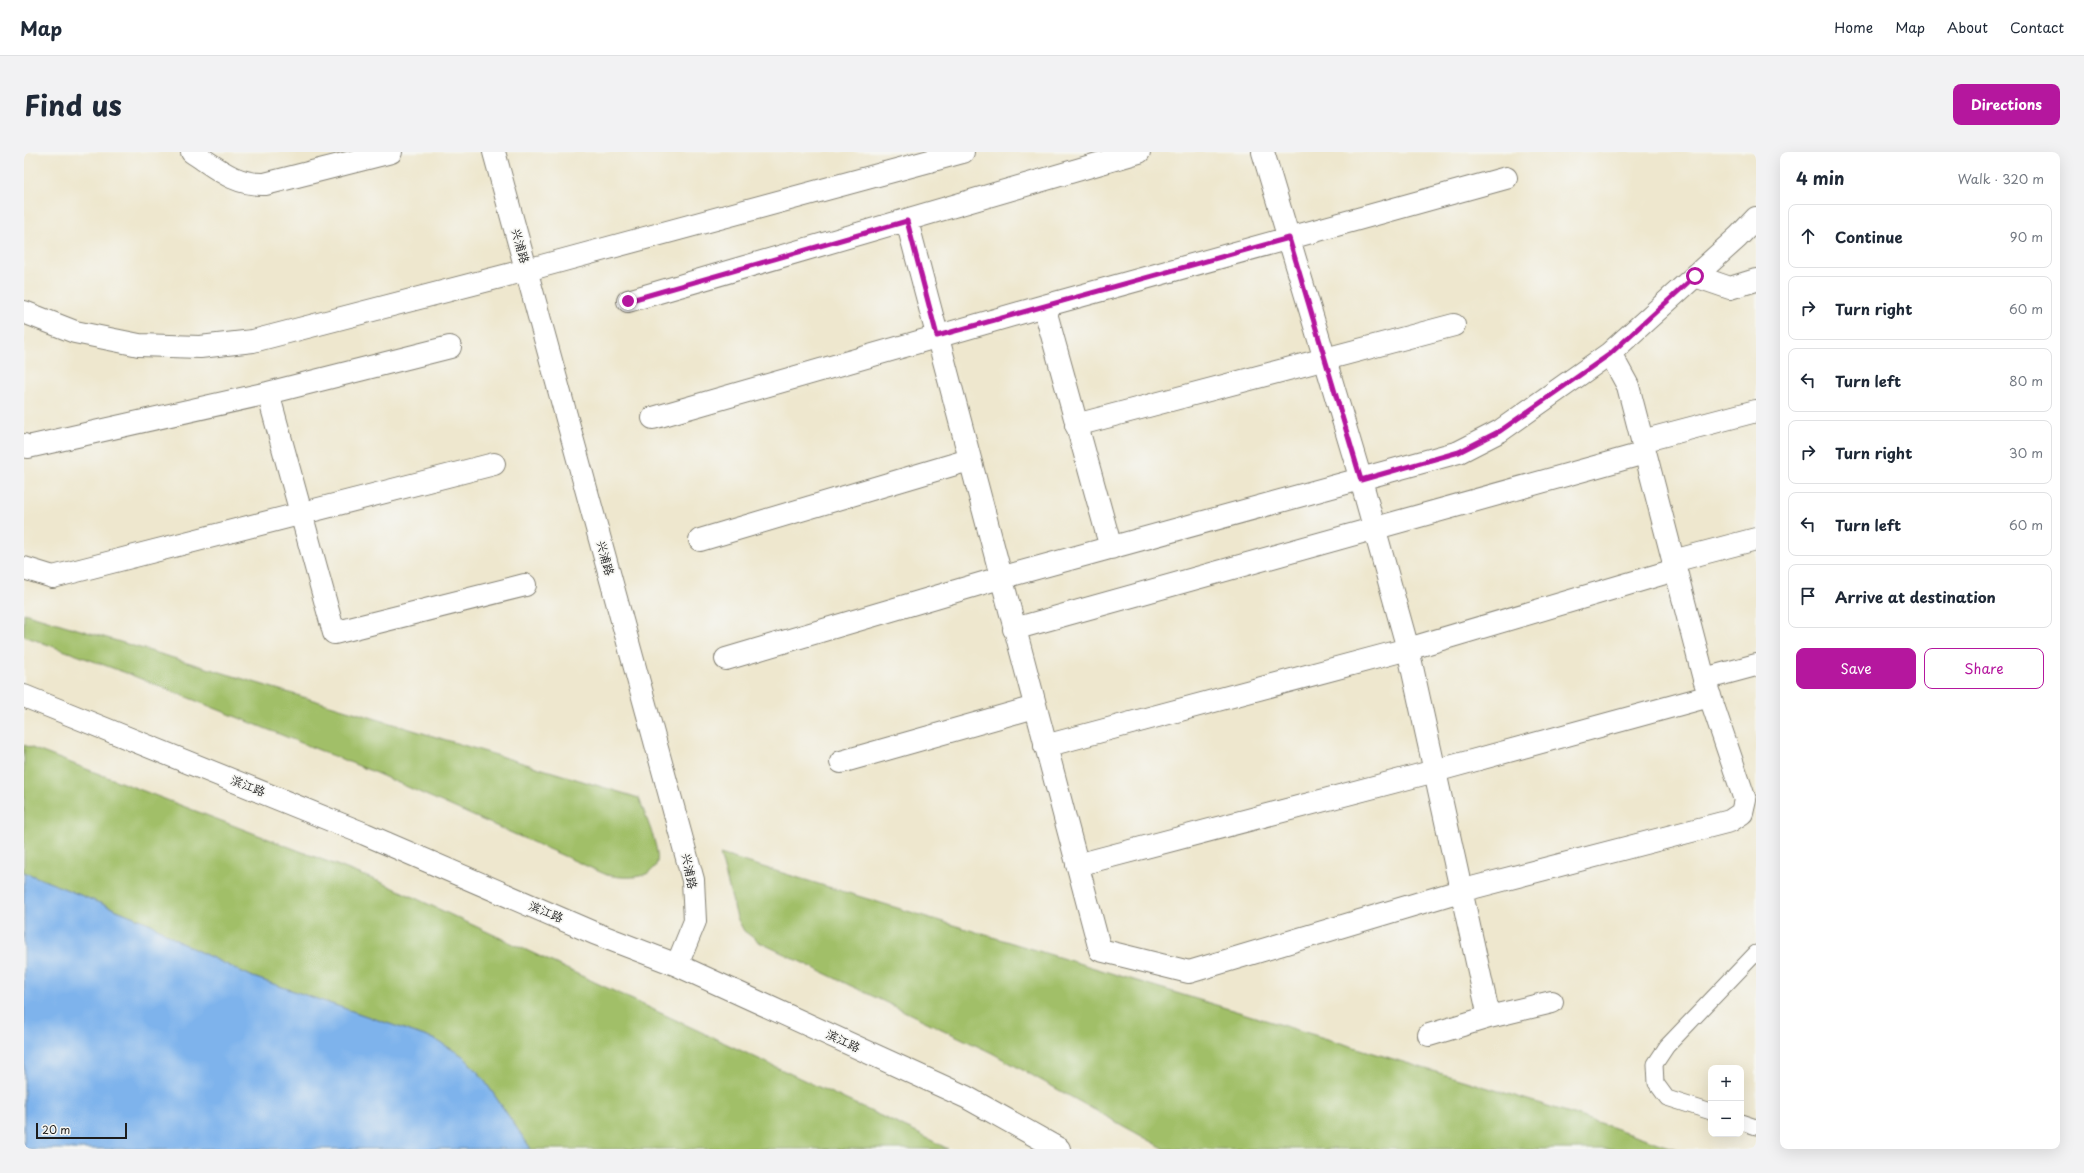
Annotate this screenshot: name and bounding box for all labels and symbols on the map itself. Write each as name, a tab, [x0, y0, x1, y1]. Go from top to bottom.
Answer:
street label: 兴浦路	[507, 226, 535, 266]
route start	[1686, 267, 1704, 285]
route end	[619, 292, 637, 310]
street label: 兴浦路	[593, 538, 619, 577]
street label: 滨江路	[228, 770, 268, 800]
street label: 兴浦路	[678, 851, 702, 890]
street label: 滨江路	[526, 896, 566, 926]
street label: 滨江路	[823, 1024, 864, 1056]
scale bar	[36, 1121, 127, 1140]

